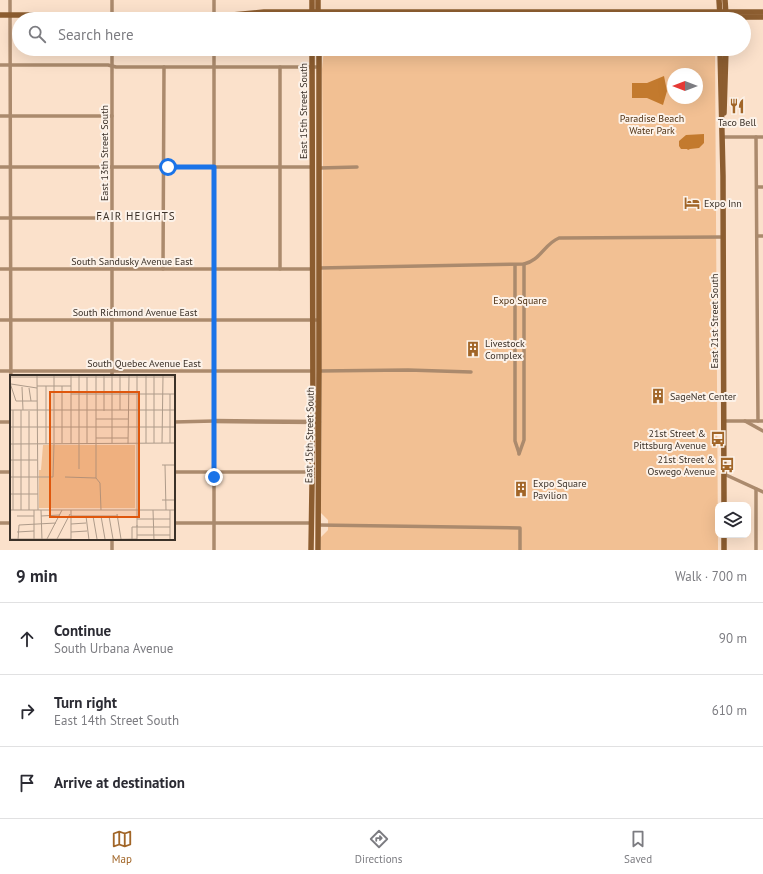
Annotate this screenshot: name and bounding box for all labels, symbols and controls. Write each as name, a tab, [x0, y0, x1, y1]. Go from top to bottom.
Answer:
search box	[12, 12, 751, 56]
icon: search	[26, 23, 48, 45]
text: Search here	[58, 25, 134, 44]
street label: East 15th Street South	[297, 63, 310, 159]
north arrow	[667, 68, 703, 104]
restaurant icon: Taco Bell	[728, 97, 746, 115]
street label: East 13th Street South	[98, 105, 111, 201]
park label: Paradise Beach Water Park	[620, 112, 684, 137]
place label: Taco Bell	[718, 116, 756, 129]
route start	[159, 158, 177, 176]
hotel icon: Expo Inn	[683, 194, 701, 212]
place label: Expo Inn	[704, 197, 742, 210]
district label: FAIR HEIGHTS	[96, 209, 176, 223]
street label: South Sandusky Avenue East	[71, 255, 193, 268]
street label: East 21st Street South	[708, 274, 721, 368]
park label: Expo Square	[493, 294, 547, 307]
street label: South Richmond Avenue East	[73, 306, 198, 319]
place label: Livestock Complex	[485, 337, 525, 362]
building icon: Livestock Complex	[464, 340, 482, 358]
street label: South Quebec Avenue East	[87, 357, 201, 370]
inset map	[10, 375, 175, 540]
street label: East 15th Street South	[302, 387, 317, 483]
building icon: SageNet Center	[649, 387, 667, 405]
place label: SageNet Center	[670, 390, 737, 403]
place label: 21st Street & Pittsburg Avenue	[634, 427, 706, 452]
bus stop icon: 21st Street & Pittsburg Avenue	[709, 430, 727, 448]
place label: 21st Street & Oswego Avenue	[647, 453, 715, 478]
bus stop icon: 21st Street & Oswego Avenue	[718, 456, 736, 474]
route end	[205, 468, 223, 486]
place label: Expo Square Pavilion	[533, 477, 586, 502]
building icon: Expo Square Pavilion	[512, 480, 530, 498]
map controls	[715, 502, 751, 538]
button: layers	[715, 502, 751, 538]
text: 9 min	[16, 565, 57, 587]
text: Walk · 700 m	[675, 568, 747, 585]
text: Continue	[54, 621, 111, 640]
icon: ahead	[16, 628, 38, 650]
text: 90 m	[719, 630, 747, 647]
text: South Urbana Avenue	[54, 640, 173, 657]
text: Turn right	[54, 693, 117, 712]
icon: right	[16, 700, 38, 722]
text: 610 m	[712, 702, 747, 719]
text: East 14th Street South	[54, 712, 179, 729]
icon: arrive	[16, 772, 38, 794]
text: Arrive at destination	[54, 773, 185, 792]
tab: Map	[111, 828, 133, 866]
tab: Directions	[355, 828, 402, 866]
tab: Saved	[624, 828, 652, 866]

